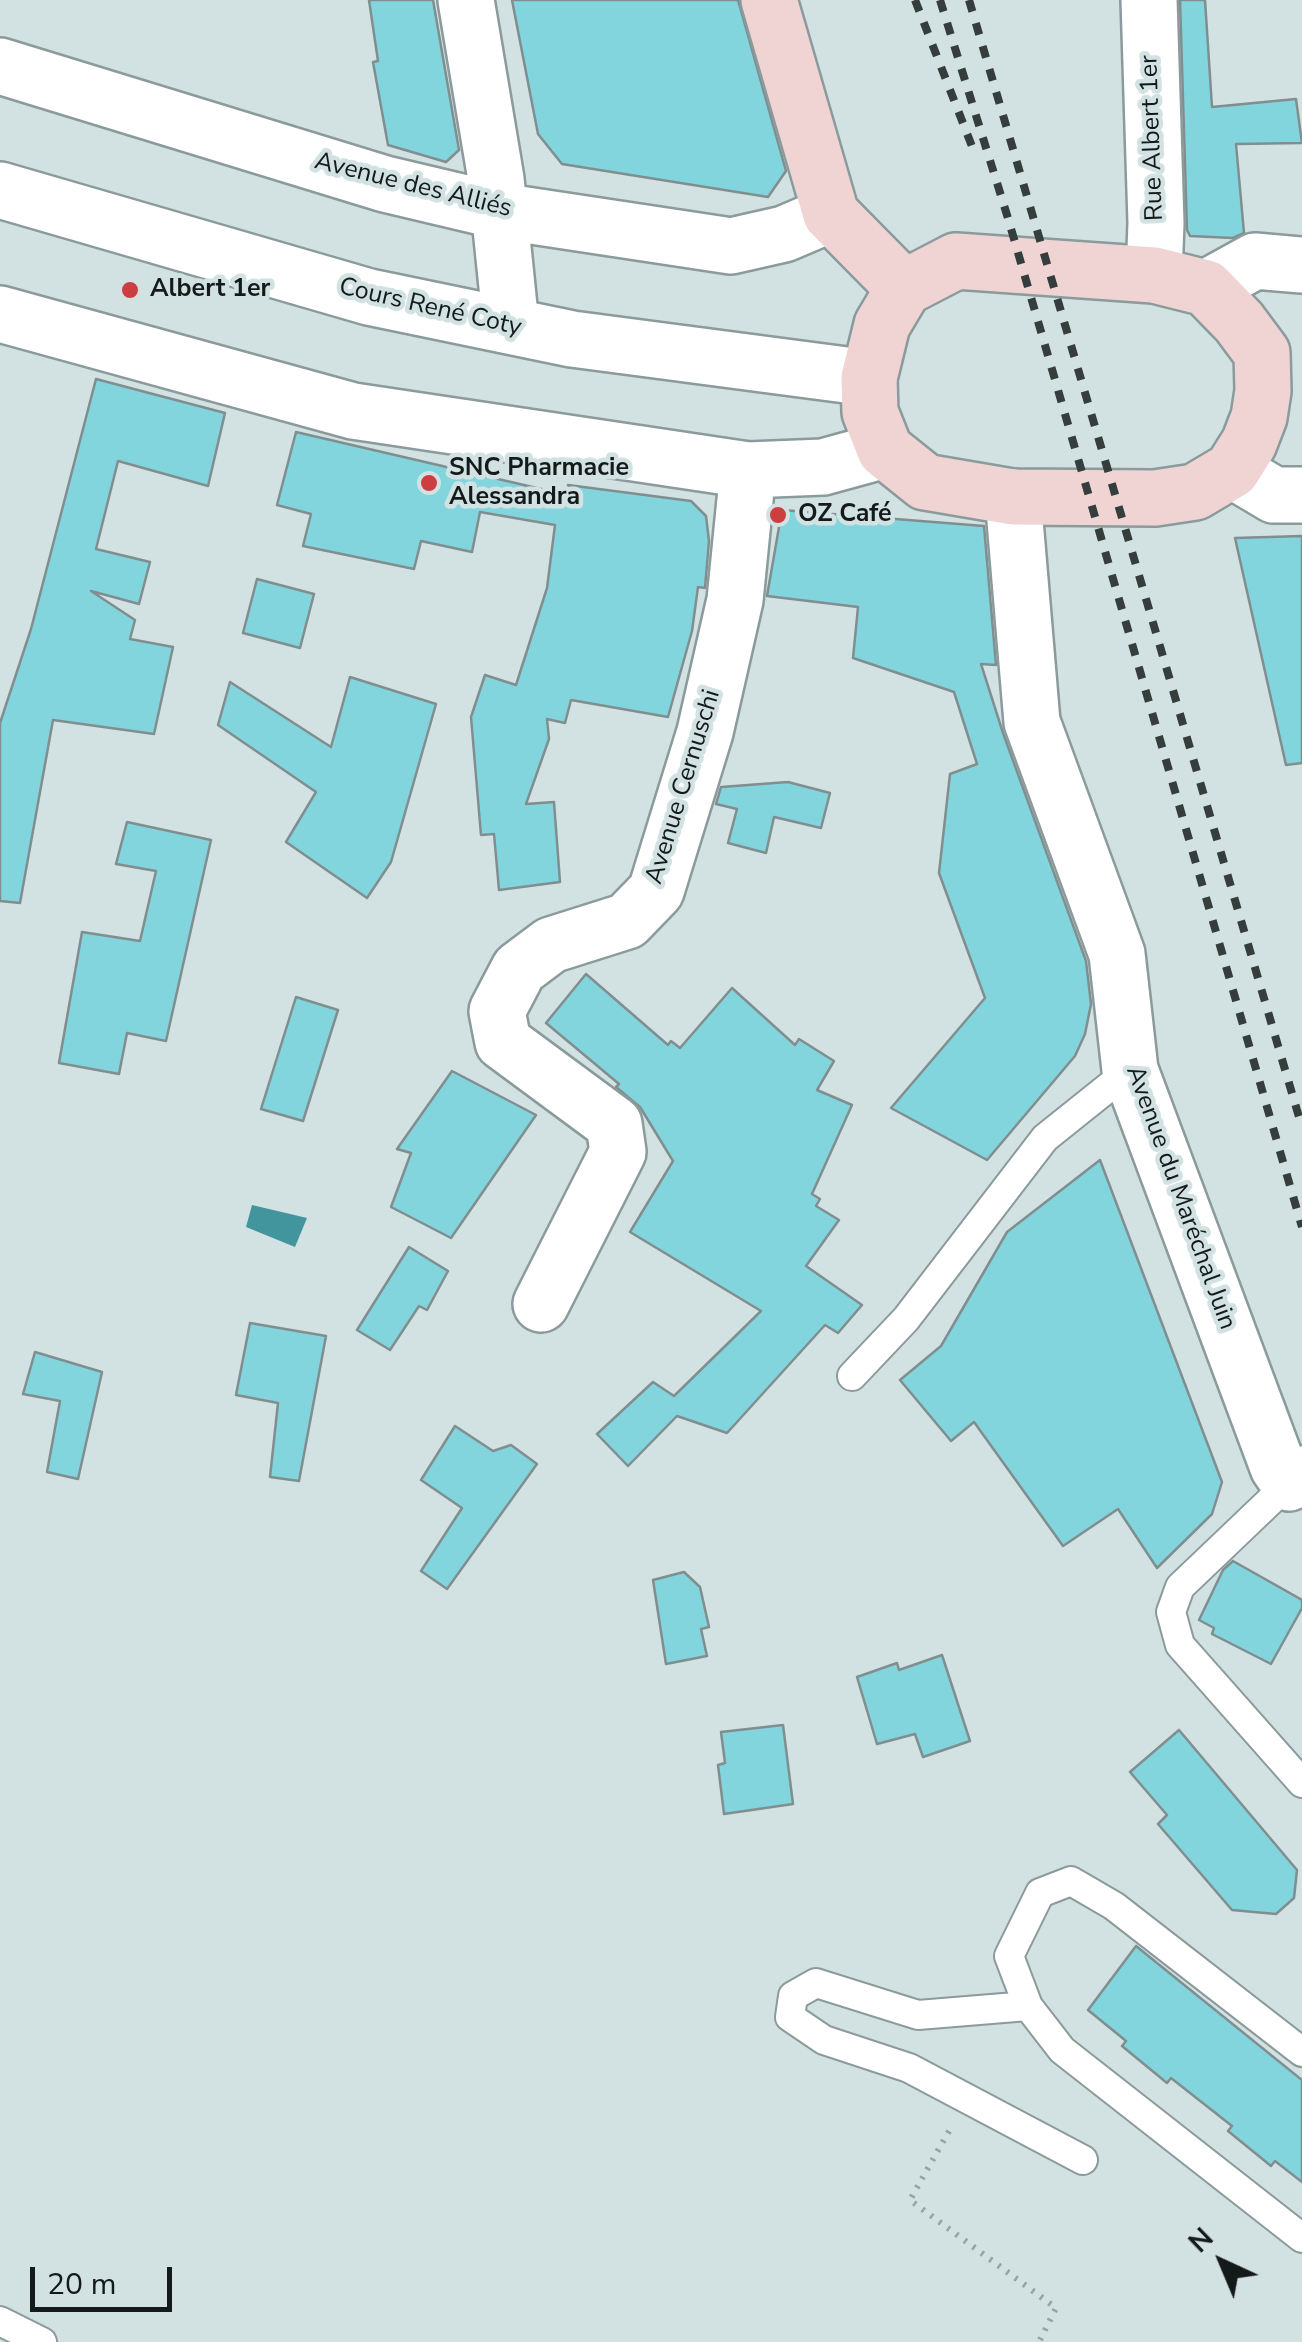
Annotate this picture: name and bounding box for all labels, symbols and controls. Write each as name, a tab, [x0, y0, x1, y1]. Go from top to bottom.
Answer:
street label: Rue Albert 1er	[1135, 55, 1171, 221]
street label: Avenue des Alliés	[311, 147, 515, 225]
street label: Cours René Coty	[336, 272, 524, 344]
place label: Albert 1er	[150, 275, 270, 305]
marker: Albert 1er	[119, 279, 141, 301]
place label: SNC Pharmacie Alessandra	[449, 454, 629, 513]
marker: SNC Pharmacie Alessandra	[418, 472, 440, 494]
place label: OZ Café	[798, 500, 892, 530]
marker: OZ Café	[767, 504, 789, 526]
street label: Avenue Cernuschi	[640, 686, 728, 888]
street label: Avenue du Maréchal Juin	[1118, 1062, 1242, 1334]
north arrow	[1172, 2212, 1272, 2312]
text: N	[1180, 2219, 1222, 2261]
scale bar	[35, 2247, 178, 2309]
text: 20 m	[47, 2264, 116, 2305]

